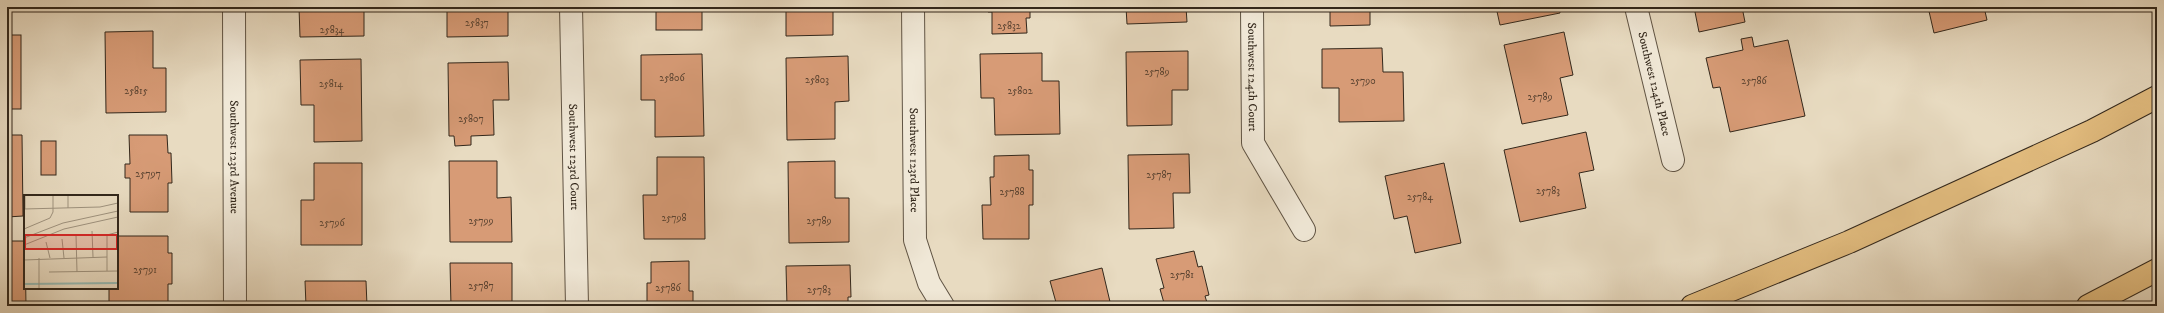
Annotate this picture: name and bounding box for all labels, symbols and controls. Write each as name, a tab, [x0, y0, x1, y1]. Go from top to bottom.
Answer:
house number: 25837	[465, 17, 489, 29]
house number: 25832	[997, 20, 1021, 32]
street label: Southwest 124th Court	[1244, 22, 1260, 132]
house number: 25834	[320, 24, 344, 36]
street label: Southwest 124th Place	[1634, 30, 1674, 138]
house number: 25789	[1144, 66, 1170, 78]
house number: 25806	[659, 72, 685, 84]
house number: 25803	[805, 74, 829, 86]
house number: 25790	[1350, 75, 1376, 87]
house number: 25786	[1741, 75, 1767, 87]
house number: 25814	[319, 78, 343, 90]
house number: 25815	[124, 85, 148, 97]
house number: 25802	[1007, 85, 1033, 97]
house number: 25789	[1527, 91, 1553, 103]
street label: Southwest 123rd Avenue	[226, 100, 242, 214]
street label: Southwest 123rd Court	[565, 103, 582, 211]
street label: Southwest 123rd Place	[906, 108, 922, 212]
house number: 25807	[458, 113, 484, 125]
house number: 25797	[135, 168, 161, 180]
house number: 25787	[1146, 169, 1172, 181]
house number: 25783	[1536, 185, 1560, 197]
house number: 25788	[999, 186, 1025, 198]
house number: 25784	[1407, 191, 1433, 203]
inset map	[24, 195, 118, 289]
house number: 25798	[661, 212, 687, 224]
house number: 25799	[468, 215, 494, 227]
house number: 25789	[806, 215, 832, 227]
house number: 25796	[319, 217, 345, 229]
house number: 25791	[133, 264, 157, 276]
house number: 25781	[1170, 269, 1194, 281]
house number: 25787	[468, 280, 494, 292]
house number: 25786	[655, 282, 681, 294]
house number: 25783	[807, 284, 831, 296]

